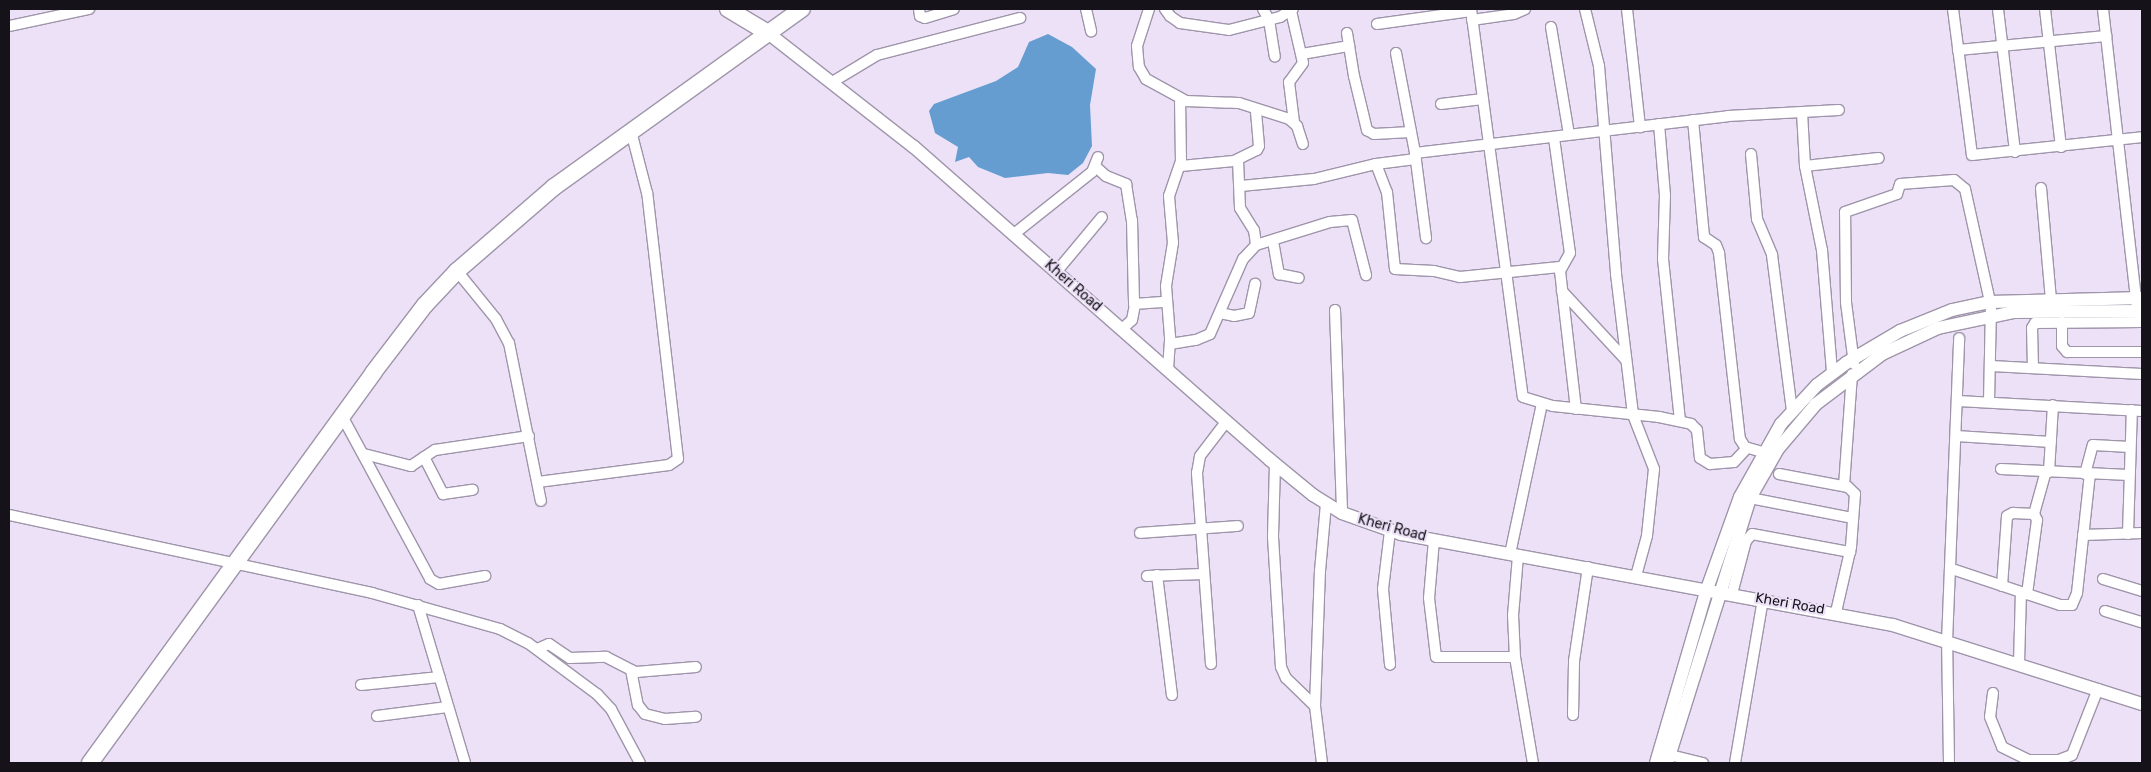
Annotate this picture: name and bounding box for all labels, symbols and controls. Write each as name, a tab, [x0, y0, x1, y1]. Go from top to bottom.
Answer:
street label: Kheri Road	[1041, 257, 1105, 315]
street label: Kheri Road	[1356, 511, 1428, 545]
street label: Kheri Road	[1754, 590, 1826, 618]

